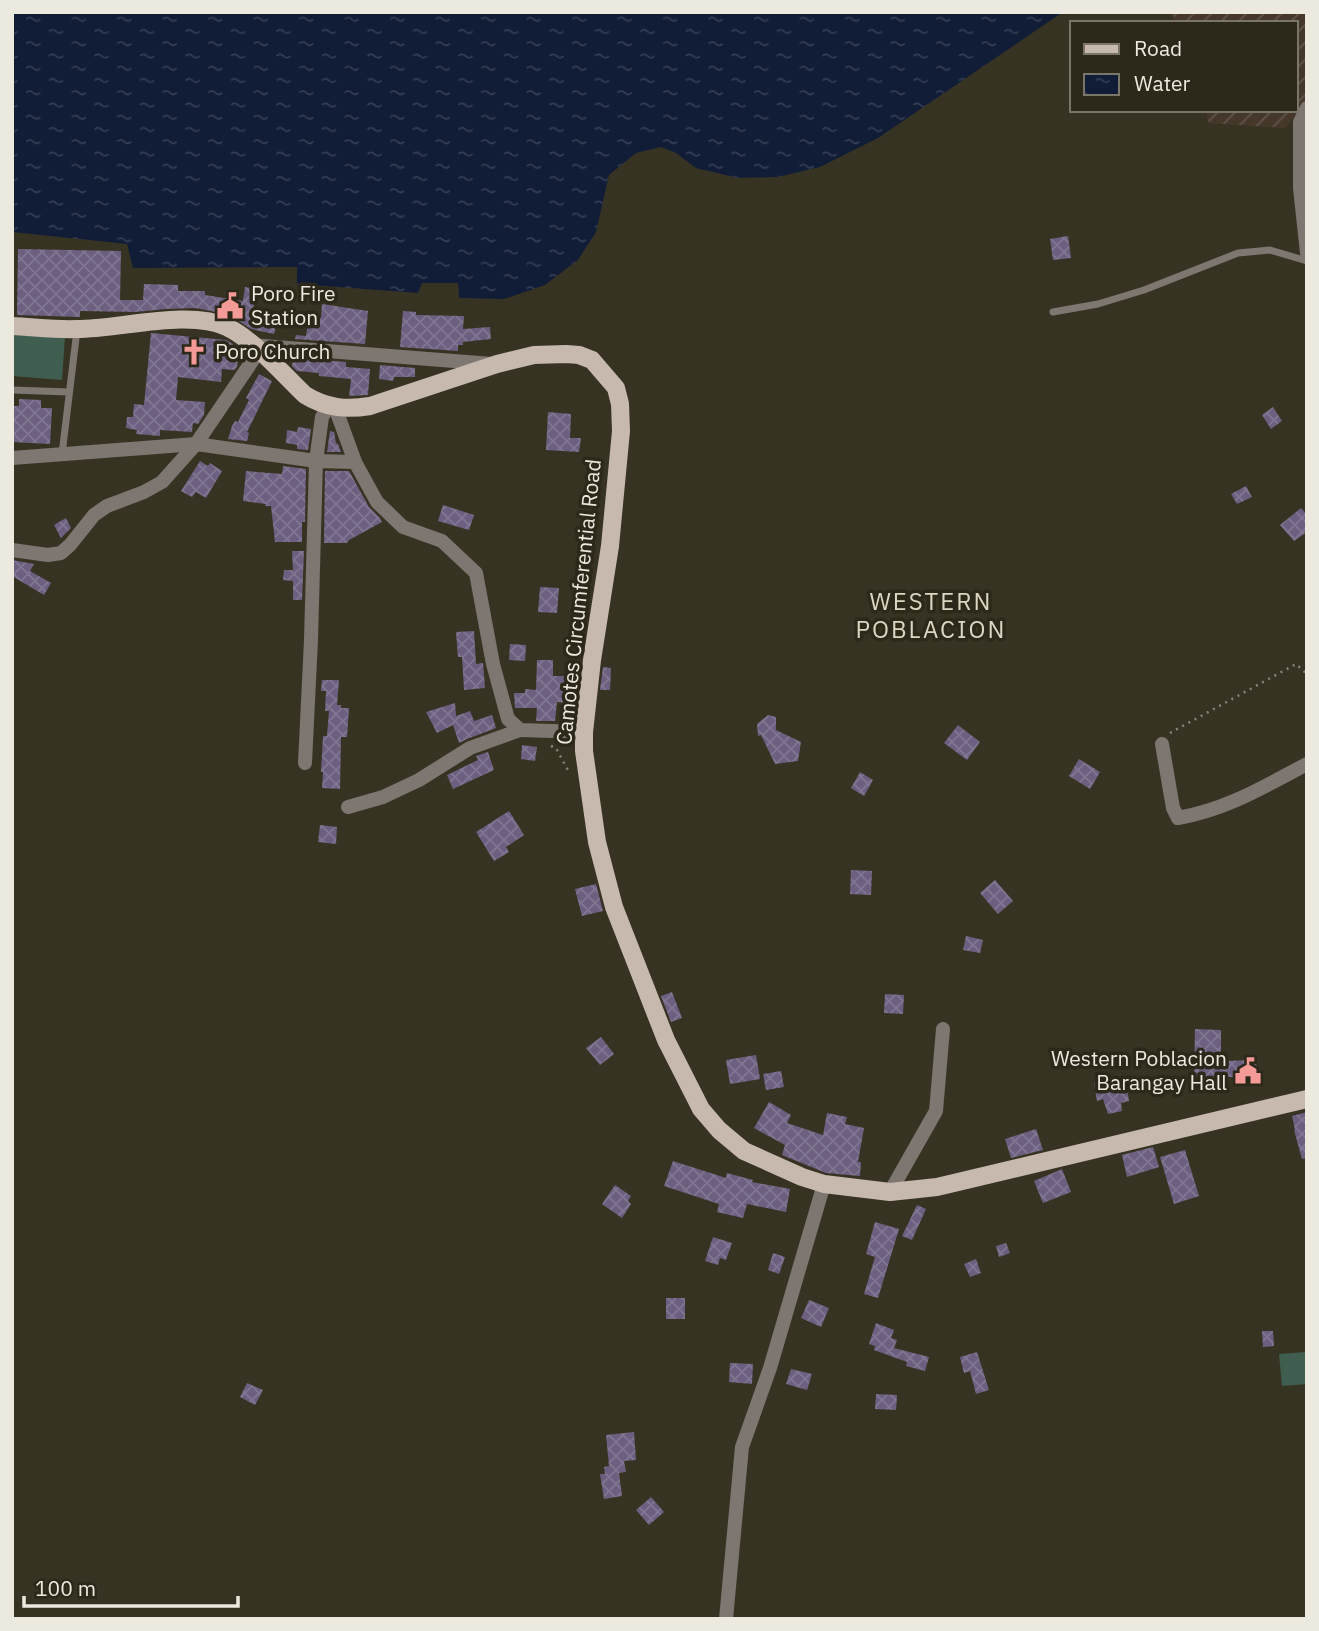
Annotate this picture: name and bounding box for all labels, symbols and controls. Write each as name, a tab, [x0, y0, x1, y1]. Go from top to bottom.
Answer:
legend	[1070, 21, 1298, 112]
text: Road	[1134, 34, 1182, 62]
text: Water	[1134, 69, 1191, 97]
place label: Poro Fire Station	[251, 279, 336, 331]
public building icon: Poro Fire Station	[215, 291, 245, 321]
church icon: Poro Church	[179, 337, 209, 367]
place label: Poro Church	[215, 337, 330, 365]
street label: Camotes Circumferential Road	[549, 458, 607, 746]
district label: WESTERN POBLACION	[855, 585, 1007, 645]
place label: Western Poblacion Barangay Hall	[1051, 1044, 1227, 1096]
public building icon: Western Poblacion Barangay Hall	[1233, 1056, 1263, 1086]
scale bar	[24, 1564, 238, 1608]
text: 100 m	[35, 1574, 96, 1602]

